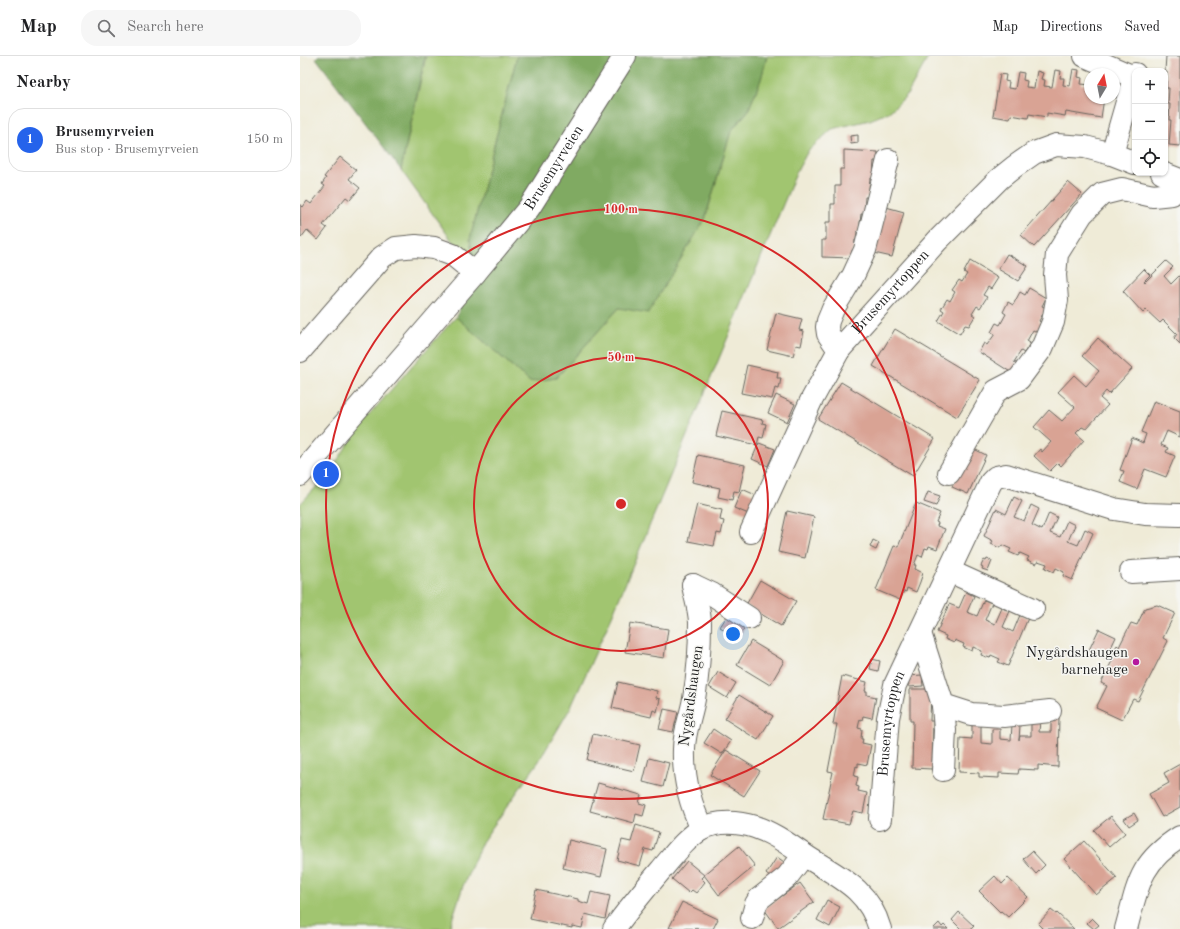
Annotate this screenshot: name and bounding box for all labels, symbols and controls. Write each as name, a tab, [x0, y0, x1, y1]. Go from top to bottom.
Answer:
search box	[81, 10, 361, 46]
icon: search	[95, 17, 117, 39]
text: Map	[20, 18, 57, 37]
text: Search here	[127, 20, 204, 35]
text: Map	[992, 20, 1018, 34]
text: Directions	[1040, 20, 1102, 34]
text: Saved	[1124, 20, 1160, 34]
north arrow	[1084, 68, 1120, 104]
map controls	[1132, 68, 1168, 176]
button: +	[1132, 68, 1168, 104]
text: Nearby	[16, 74, 71, 91]
button: −	[1132, 104, 1168, 140]
street label: Brusemyrveien	[522, 123, 587, 213]
text: Brusemyrveien	[55, 125, 154, 140]
text: 1	[26, 133, 34, 146]
text: 150 m	[246, 133, 283, 146]
button: locate	[1132, 140, 1168, 176]
text: Bus stop · Brusemyrveien	[55, 143, 199, 156]
text: 100 m	[604, 204, 638, 216]
street label: Brusemyrtoppen	[850, 247, 932, 337]
text: 50 m	[608, 351, 635, 364]
pin: 1	[313, 459, 339, 489]
centre of rings	[614, 497, 628, 511]
your location	[723, 624, 743, 644]
street label: Nygårdshaugen	[677, 644, 707, 748]
place label: Nygårdshaugen barnehage	[1026, 646, 1128, 678]
marker: Nygårdshaugen barnehage	[1131, 657, 1141, 667]
street label: Brusemyrtoppen	[876, 669, 908, 777]

